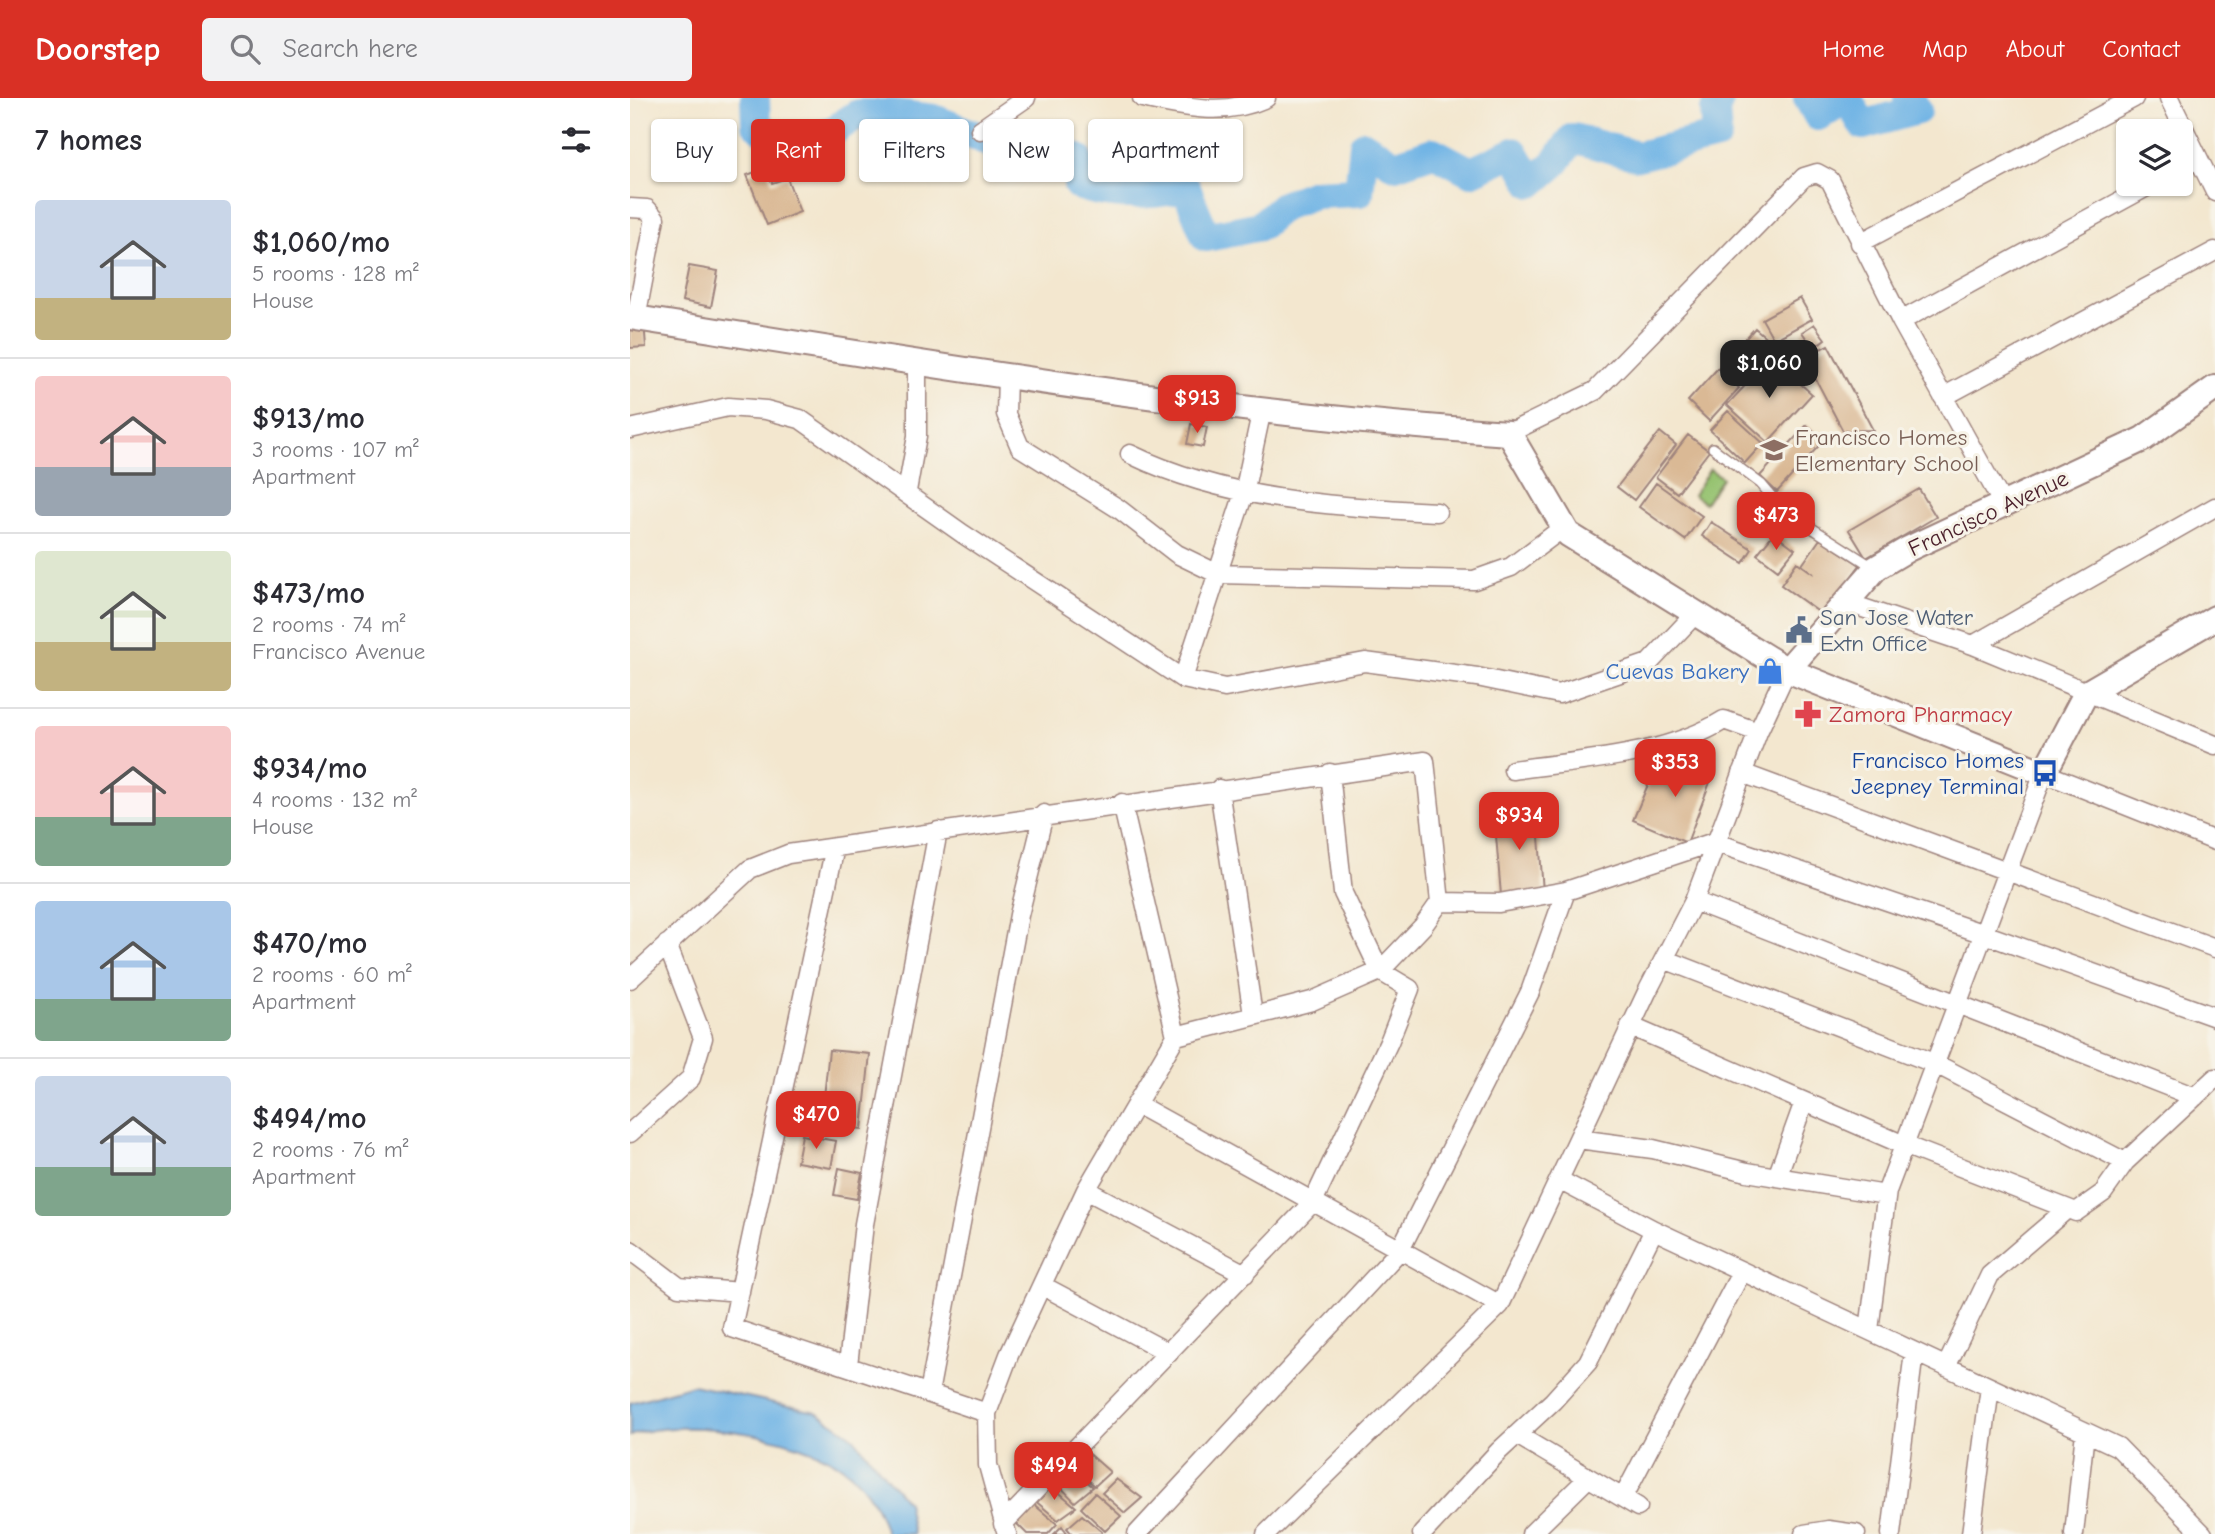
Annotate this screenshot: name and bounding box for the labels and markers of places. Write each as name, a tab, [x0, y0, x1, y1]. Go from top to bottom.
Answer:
pin: $1,060	[1712, 341, 1826, 400]
pin: $913	[1156, 376, 1238, 435]
place label: Francisco Homes Elementary School	[1795, 424, 1979, 477]
school or university icon: Francisco Homes Elementary School	[1759, 435, 1789, 465]
pin: $473	[1735, 492, 1817, 552]
place label: San Jose Water Extn Office	[1820, 604, 1974, 657]
public building icon: San Jose Water Extn Office	[1784, 615, 1814, 645]
shop icon: Cuevas Bakery	[1755, 656, 1785, 686]
place label: Cuevas Bakery	[1606, 658, 1750, 685]
pharmacy icon: Zamora Pharmacy	[1793, 699, 1823, 729]
place label: Zamora Pharmacy	[1829, 701, 2013, 728]
pin: $353	[1634, 740, 1716, 799]
place label: Francisco Homes Jeepney Terminal	[1851, 747, 2024, 800]
bus stop icon: Francisco Homes Jeepney Terminal	[2030, 758, 2060, 788]
pin: $934	[1478, 792, 1560, 852]
pin: $470	[775, 1091, 857, 1151]
pin: $494	[1013, 1442, 1095, 1502]

